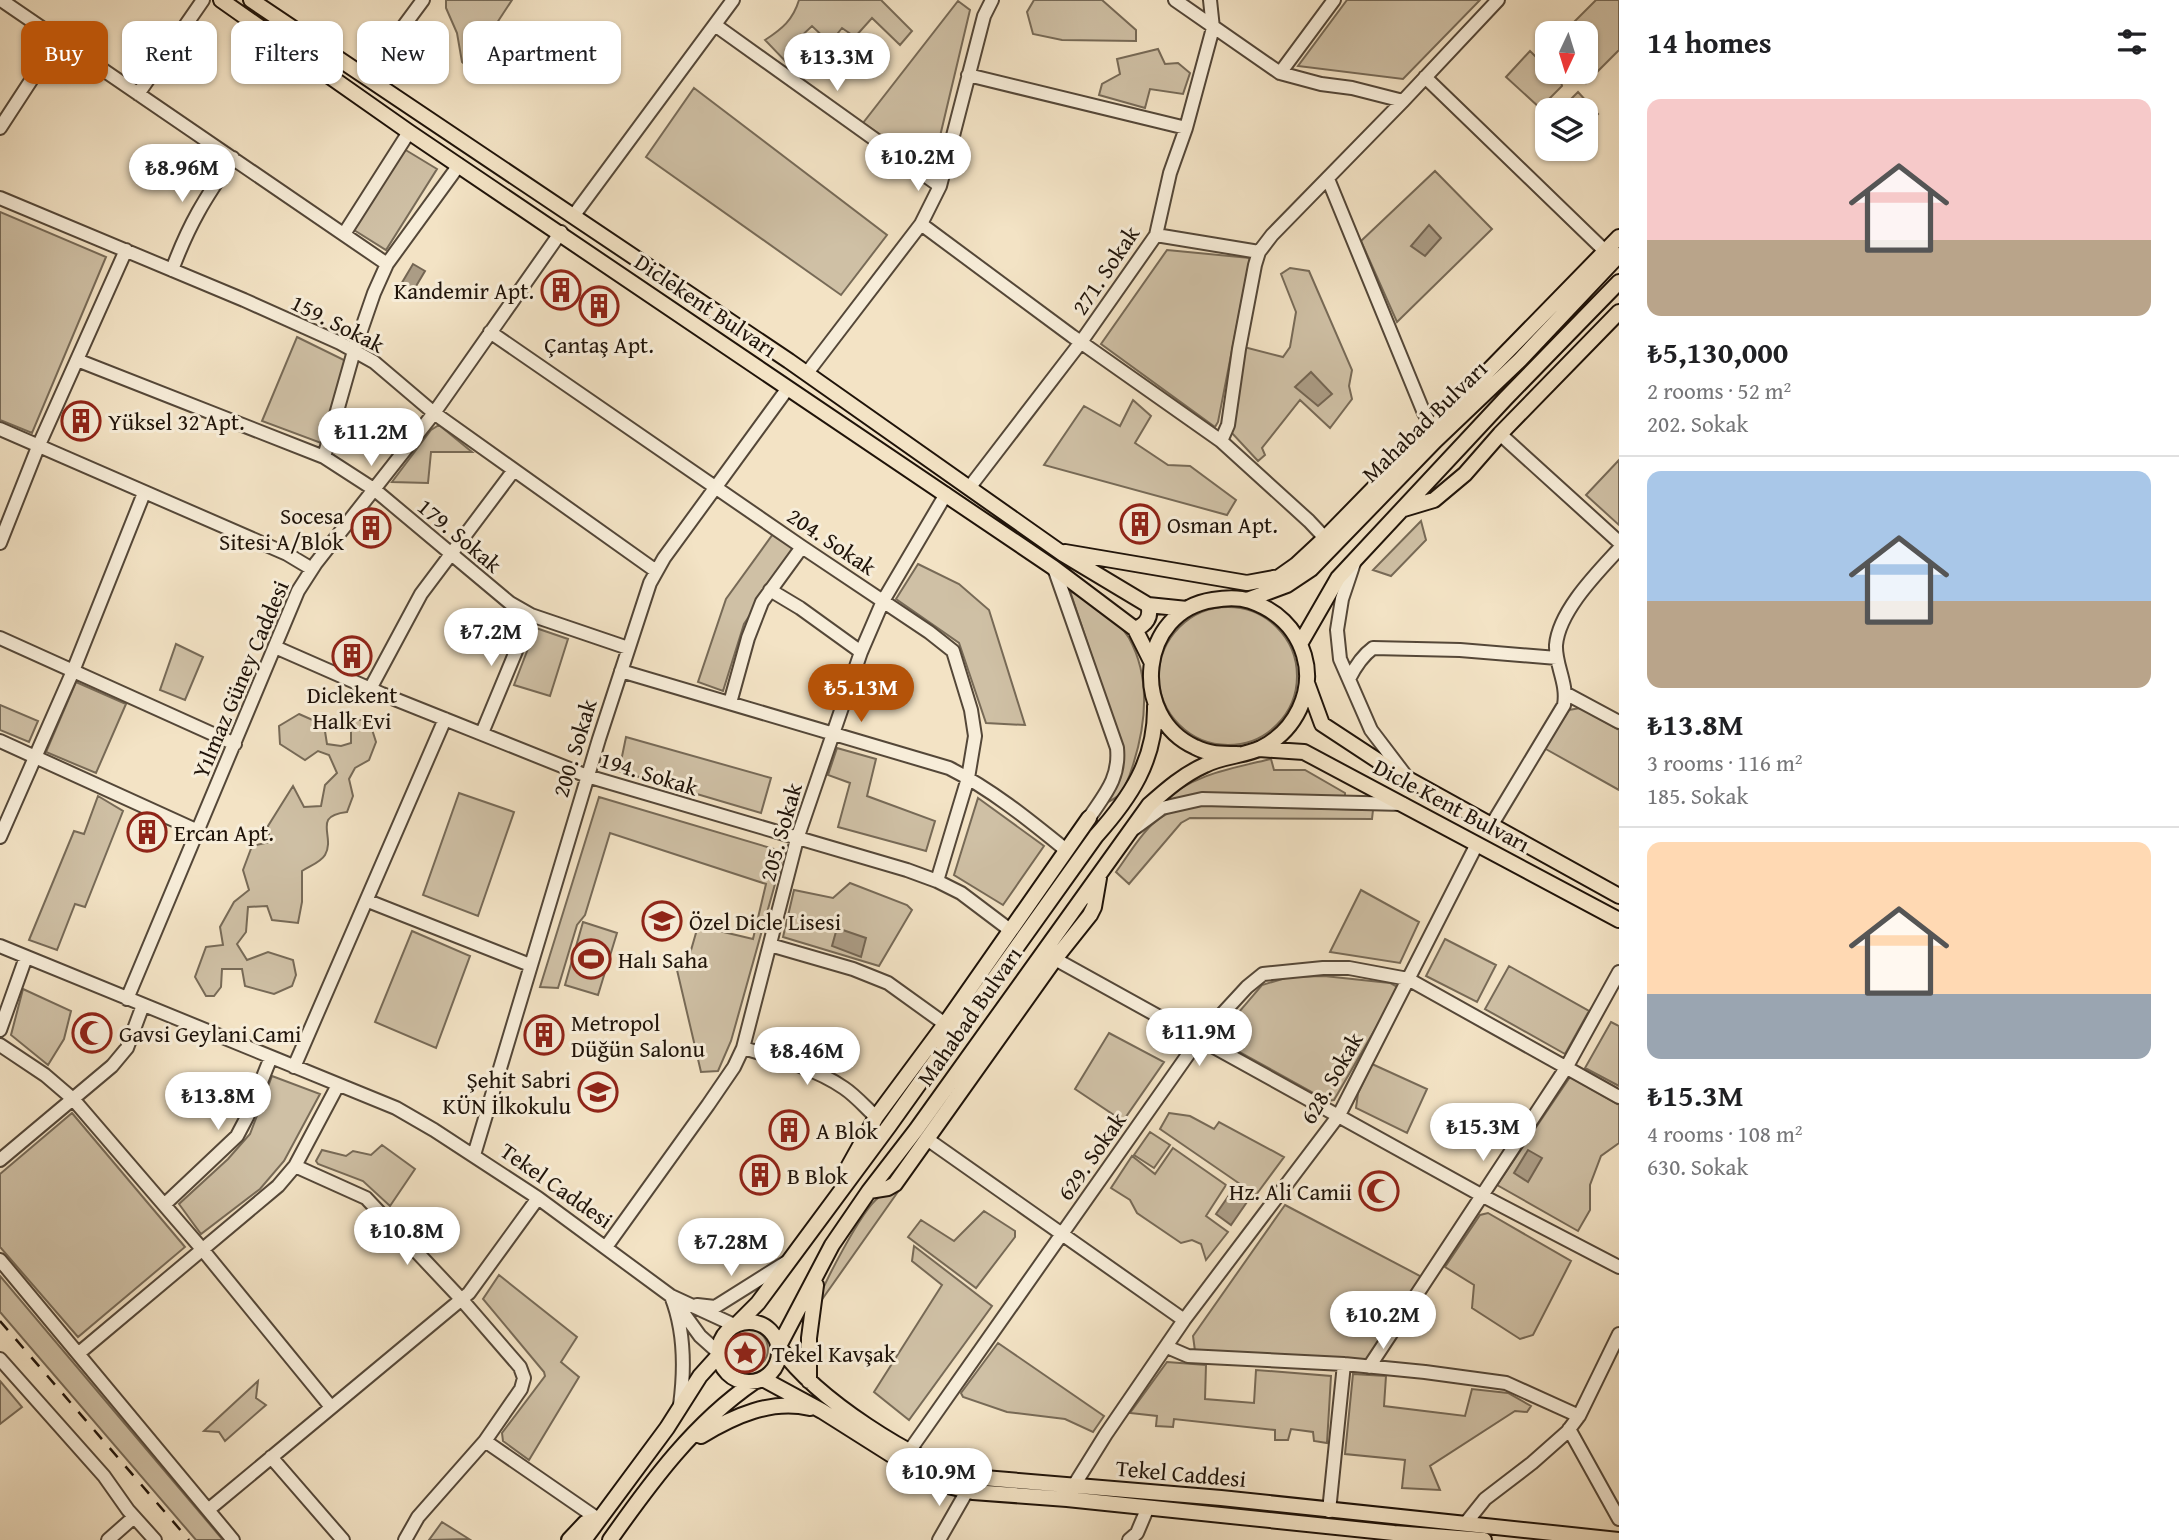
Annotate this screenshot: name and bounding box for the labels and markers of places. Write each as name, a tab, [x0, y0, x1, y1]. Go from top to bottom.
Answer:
pin: ₺13.3M	[780, 34, 894, 93]
pin: ₺10.2M	[861, 134, 975, 193]
pin: ₺8.96M	[125, 144, 239, 204]
building icon: Kandemir Apt.	[540, 269, 582, 311]
place label: Kandemir Apt.	[394, 274, 534, 307]
building icon: Çantaş Apt.	[578, 285, 620, 327]
place label: Çantaş Apt.	[544, 328, 654, 361]
building icon: Yüksel 32 Apt.	[60, 400, 102, 442]
place label: Yüksel 32 Apt.	[108, 405, 245, 438]
pin: ₺11.2M	[314, 408, 428, 468]
place label: Socesa Sitesi A/Blok	[219, 499, 344, 558]
building icon: Osman Apt.	[1119, 503, 1161, 545]
building icon: Socesa Sitesi A/Blok	[350, 507, 392, 549]
place label: Osman Apt.	[1167, 508, 1278, 541]
pin: ₺7.2M	[442, 608, 540, 668]
building icon: Diclekent Halk Evi	[331, 635, 373, 677]
pin: ₺5.13M	[804, 664, 918, 724]
place label: Diclekent Halk Evi	[307, 678, 397, 737]
building icon: Ercan Apt.	[126, 811, 168, 853]
place label: Ercan Apt.	[174, 816, 274, 849]
school or university icon: Özel Dicle Lisesi	[641, 900, 683, 942]
place label: Özel Dicle Lisesi	[689, 905, 841, 938]
sports icon: Halı Saha	[570, 938, 612, 980]
place label: Halı Saha	[618, 943, 708, 976]
place label: Metropol Düğün Salonu	[571, 1006, 705, 1065]
pin: ₺11.9M	[1142, 1009, 1256, 1068]
mosque icon: Gavsi Geylani Cami	[71, 1012, 113, 1054]
building icon: Metropol Düğün Salonu	[523, 1014, 565, 1056]
place label: Gavsi Geylani Cami	[119, 1017, 301, 1050]
pin: ₺8.46M	[750, 1028, 864, 1087]
place label: Şehit Sabri KÜN İlkokulu	[443, 1063, 572, 1122]
school or university icon: Şehit Sabri KÜN İlkokulu	[577, 1071, 619, 1113]
pin: ₺13.8M	[161, 1072, 275, 1132]
pin: ₺15.3M	[1426, 1104, 1540, 1163]
building icon: A Blok	[768, 1109, 810, 1151]
place label: A Blok	[816, 1114, 878, 1147]
building icon: B Blok	[739, 1154, 781, 1196]
place label: B Blok	[787, 1159, 848, 1192]
mosque icon: Hz. Ali Camii	[1358, 1170, 1400, 1212]
place label: Hz. Ali Camii	[1229, 1175, 1352, 1208]
pin: ₺10.8M	[350, 1208, 464, 1267]
pin: ₺7.28M	[674, 1218, 788, 1278]
pin: ₺10.2M	[1326, 1292, 1440, 1351]
place icon: Tekel Kavşak	[724, 1332, 766, 1374]
place label: Tekel Kavşak	[772, 1337, 896, 1370]
pin: ₺10.9M	[882, 1448, 996, 1508]

